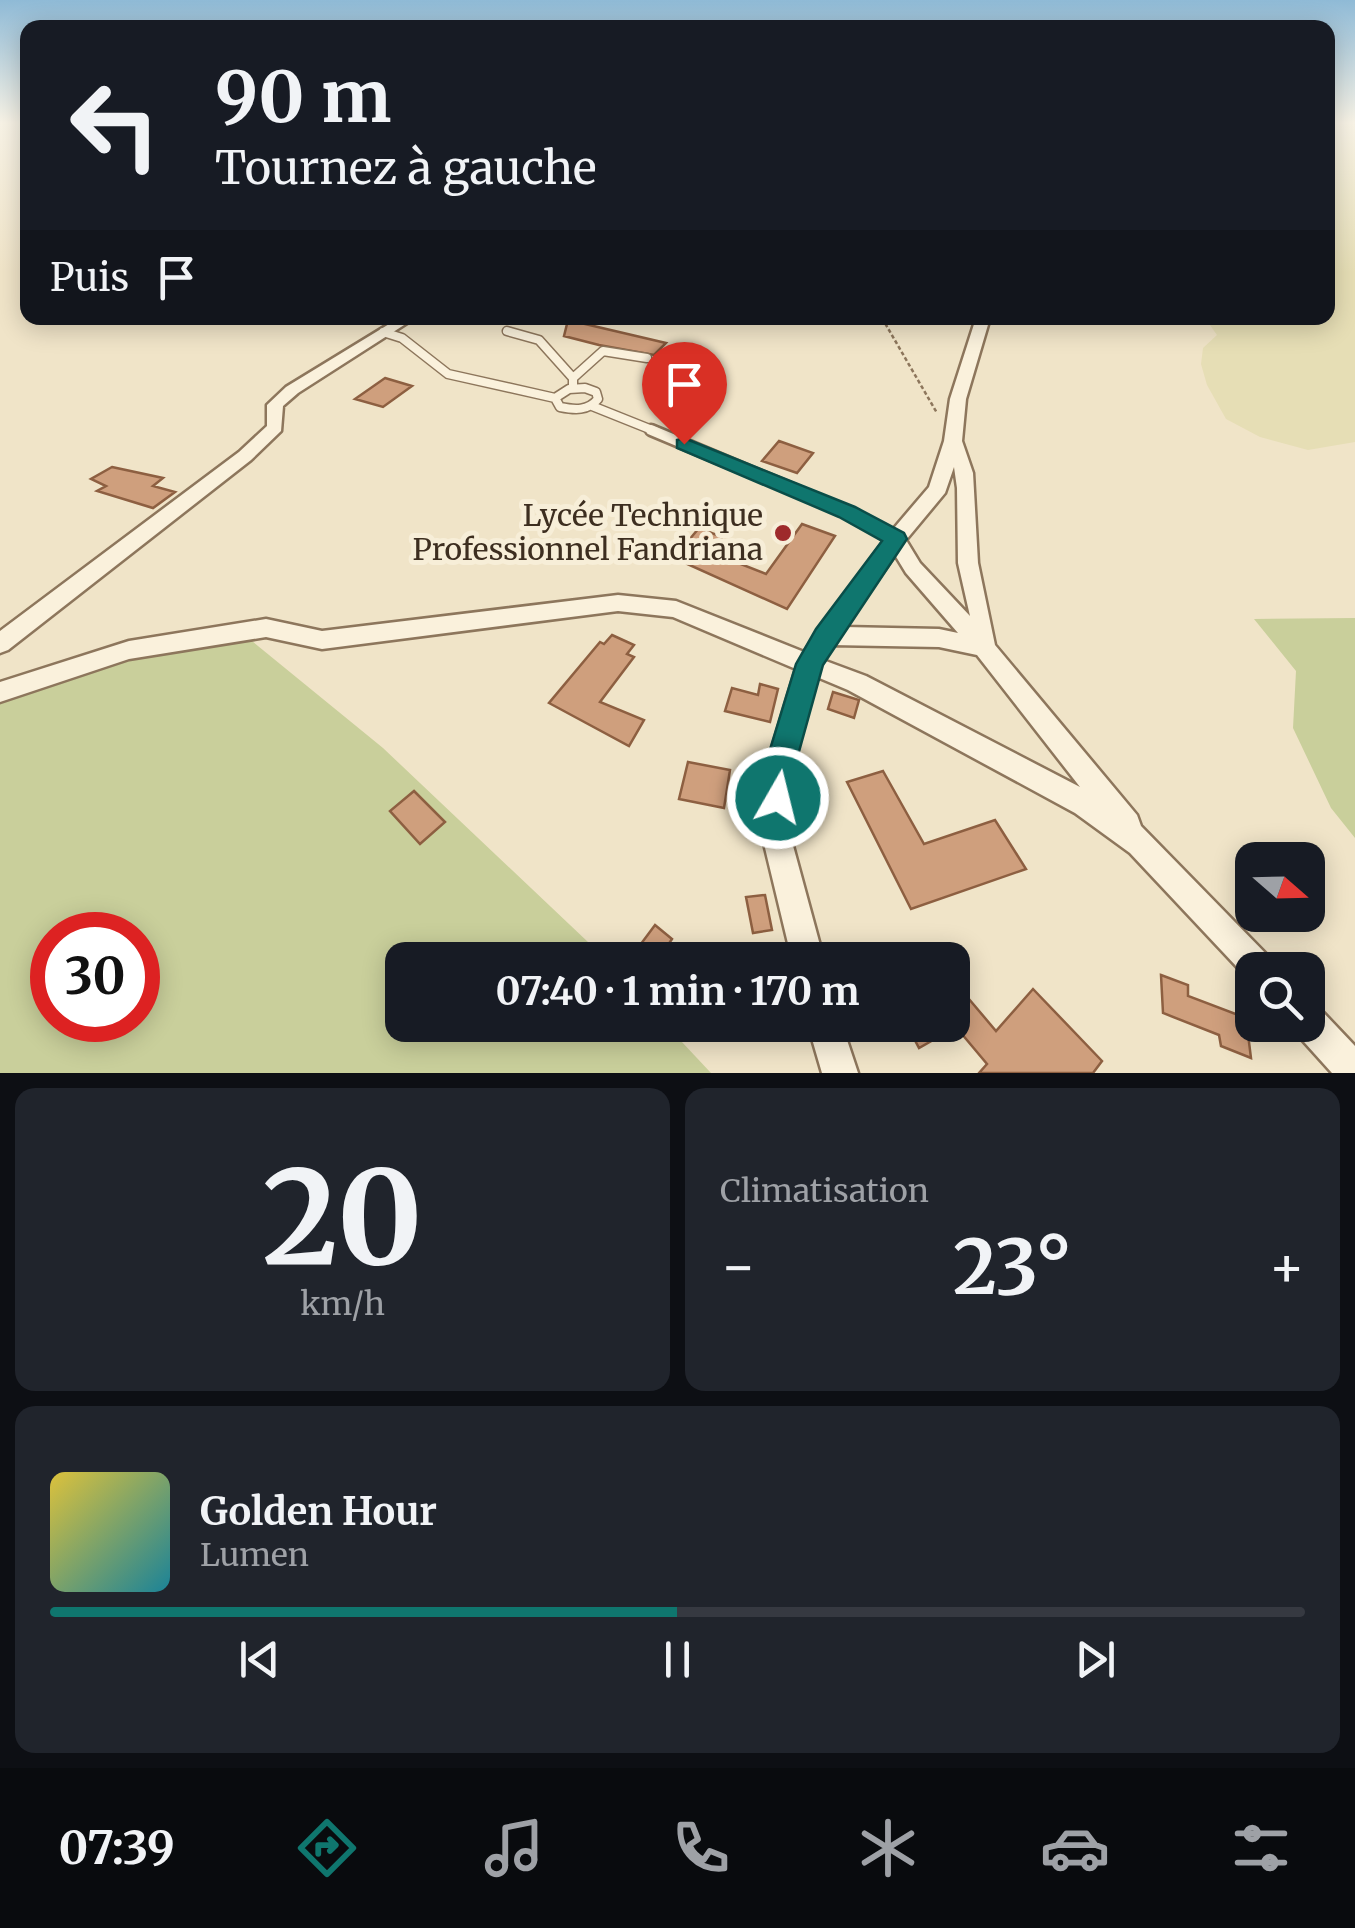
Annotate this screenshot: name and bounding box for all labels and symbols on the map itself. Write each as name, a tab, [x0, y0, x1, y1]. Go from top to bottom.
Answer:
pin	[642, 342, 727, 445]
place label: Lycée Technique Professionnel Fandriana	[413, 496, 763, 568]
marker: Lycée Technique Professionnel Fandriana	[772, 522, 794, 544]
position arrow	[726, 746, 830, 850]
north arrow	[1235, 842, 1325, 932]
speed limit sign: 30	[30, 912, 160, 1042]

